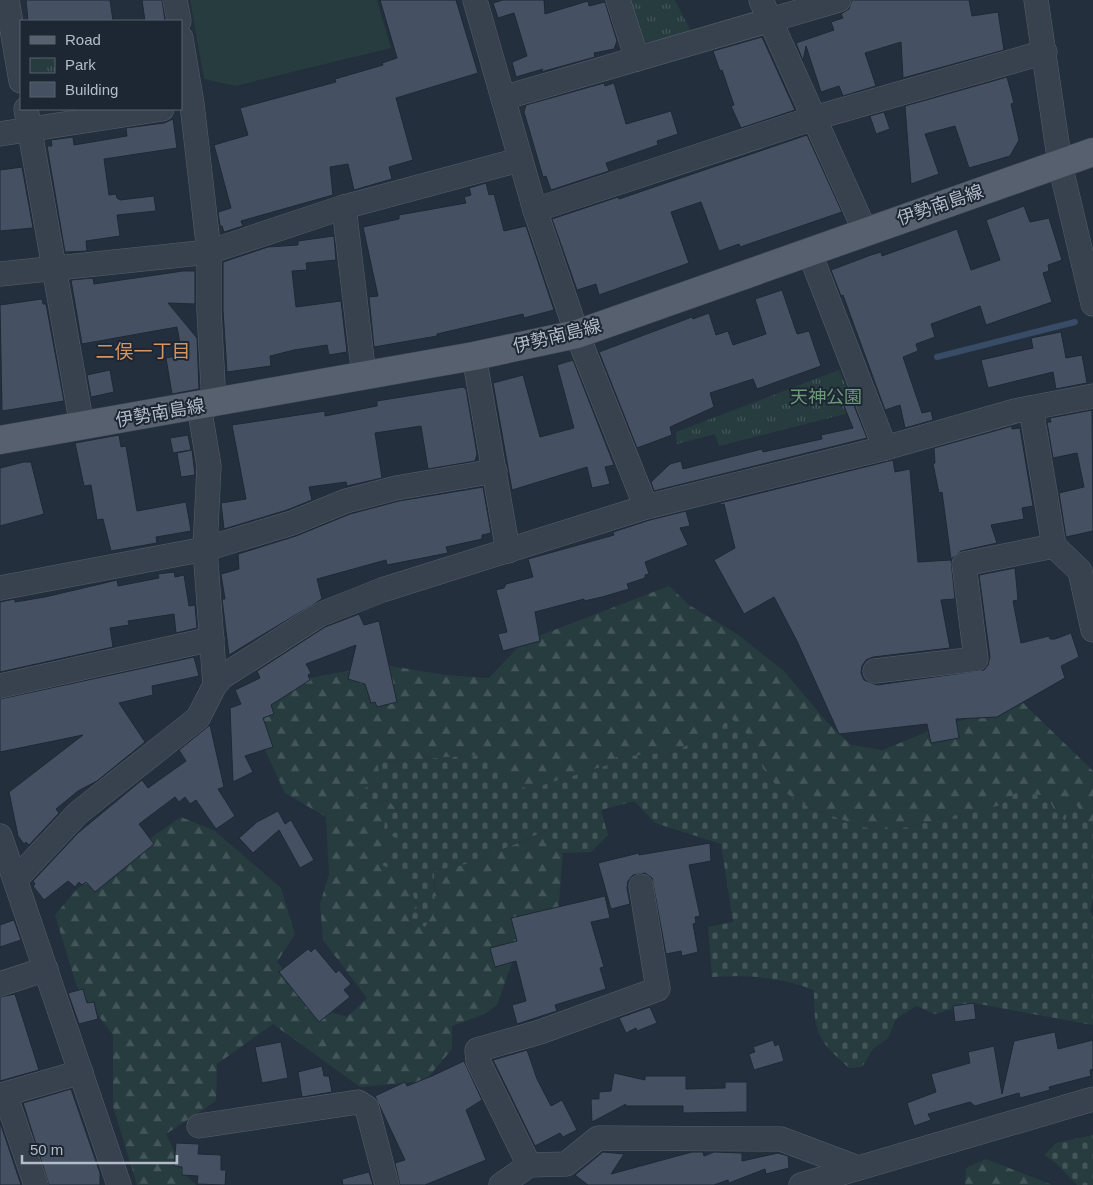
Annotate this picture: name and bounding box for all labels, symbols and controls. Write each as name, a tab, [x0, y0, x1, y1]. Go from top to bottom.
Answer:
legend	[20, 20, 182, 110]
text: Road	[65, 31, 101, 48]
text: Park	[65, 56, 96, 73]
text: Building	[65, 81, 118, 98]
street label: 伊勢南島線	[894, 181, 986, 229]
street label: 伊勢南島線	[511, 315, 603, 357]
district label: 二俣一丁目	[95, 341, 191, 362]
park label: 天神公園	[790, 387, 862, 407]
street label: 伊勢南島線	[114, 395, 206, 431]
scale bar	[22, 1132, 178, 1164]
text: 50 m	[30, 1141, 63, 1158]

